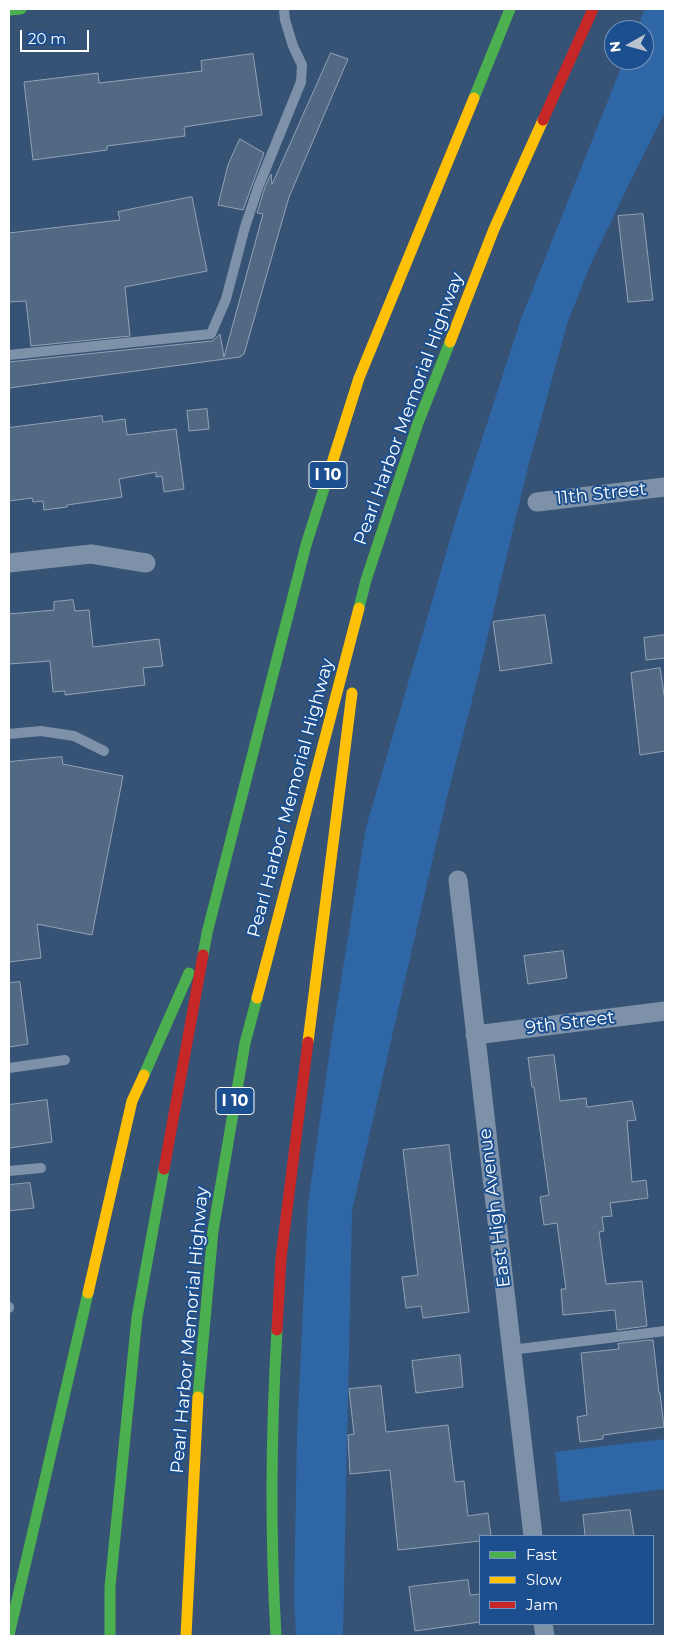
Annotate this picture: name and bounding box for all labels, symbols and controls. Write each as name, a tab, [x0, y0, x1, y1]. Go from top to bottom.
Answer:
scale bar	[22, 20, 91, 52]
north arrow	[604, 20, 654, 70]
text: 20 m	[28, 29, 66, 48]
text: N	[605, 40, 625, 53]
street label: Pearl Harbor Memorial Highway	[350, 270, 468, 548]
road number: I 10	[309, 462, 347, 488]
street label: 11th Street	[554, 478, 648, 510]
street label: Pearl Harbor Memorial Highway	[243, 656, 339, 940]
street label: 9th Street	[524, 1007, 616, 1039]
road number: I 10	[216, 1088, 254, 1114]
street label: East High Avenue	[475, 1127, 515, 1289]
street label: Pearl Harbor Memorial Highway	[167, 1186, 213, 1474]
legend	[479, 1535, 654, 1625]
text: Fast	[526, 1545, 557, 1564]
text: Slow	[526, 1570, 562, 1589]
text: Jam	[526, 1595, 558, 1614]

